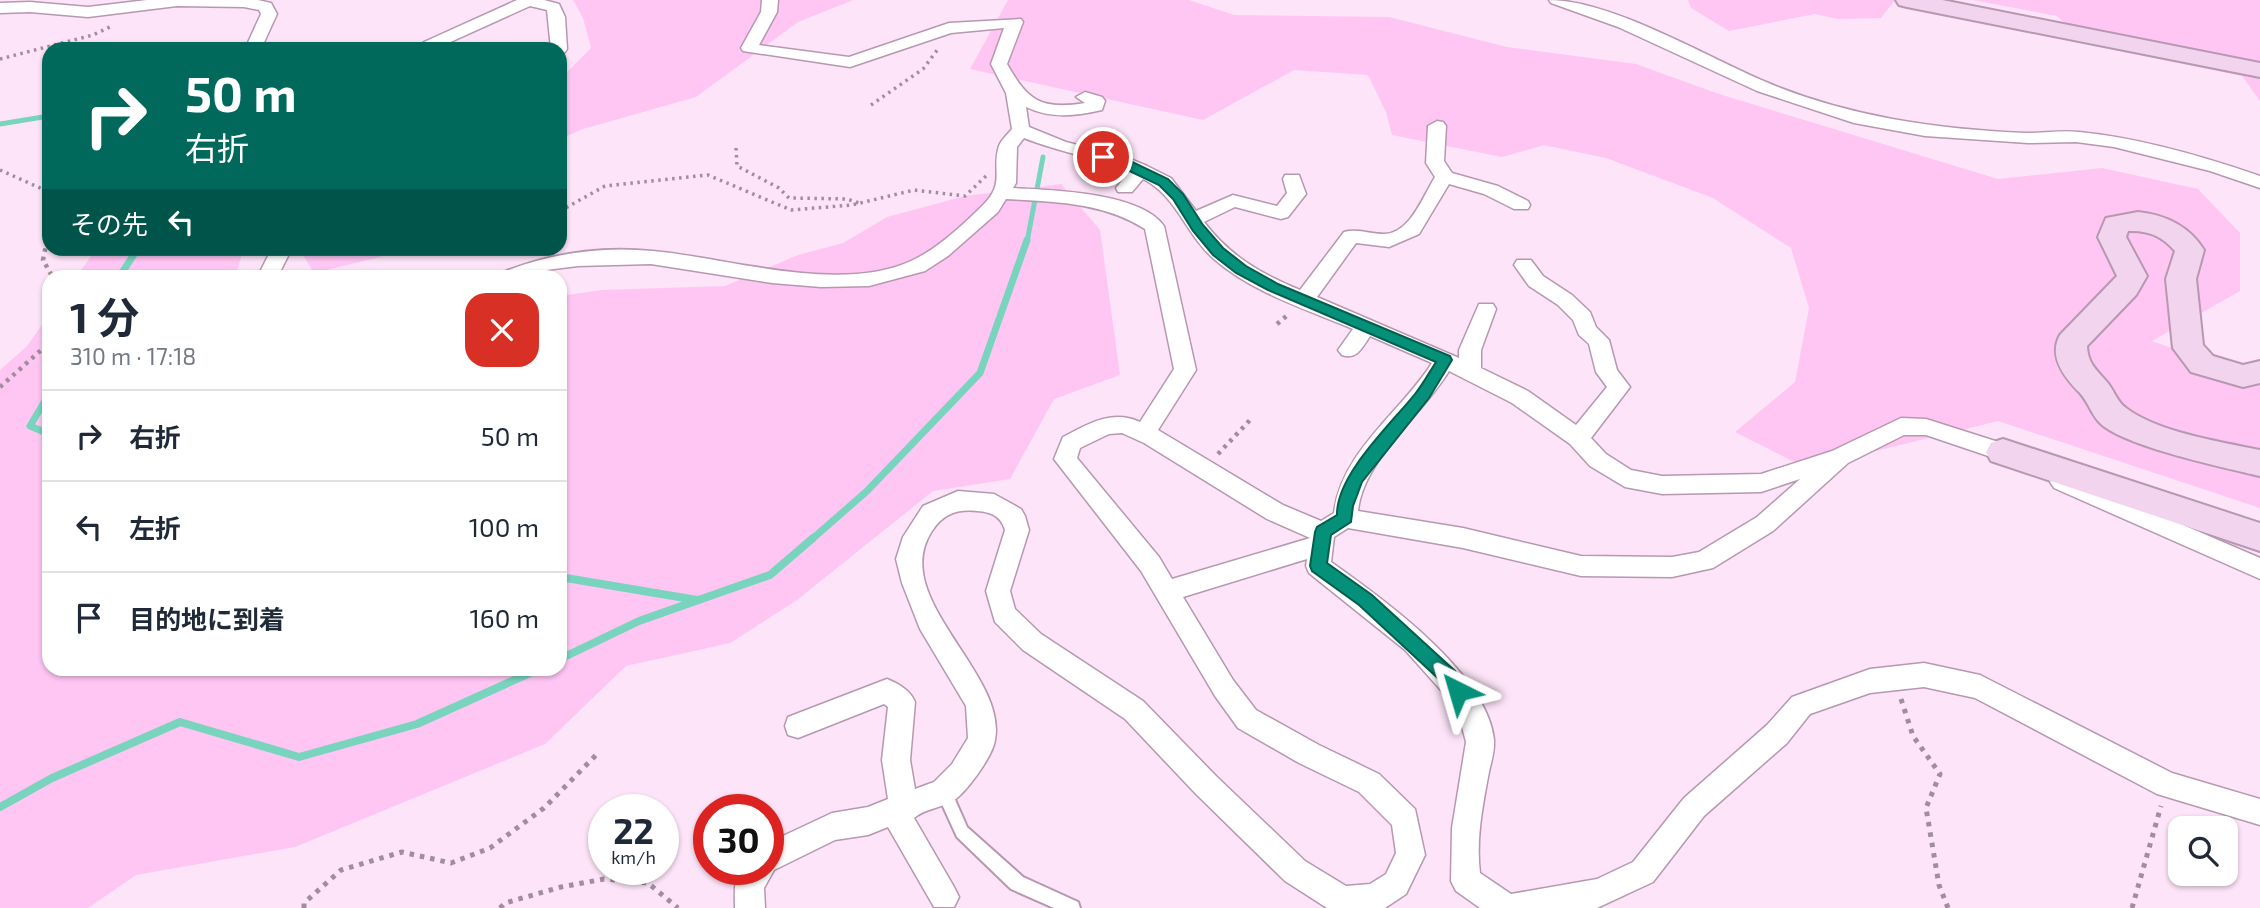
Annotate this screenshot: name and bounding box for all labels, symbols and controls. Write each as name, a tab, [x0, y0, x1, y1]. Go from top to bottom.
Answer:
text: 50 m	[185, 63, 297, 122]
icon: right	[70, 70, 161, 161]
pin	[1073, 127, 1133, 187]
text: 右折	[185, 128, 249, 166]
icon: arrive	[1084, 138, 1122, 176]
icon: left	[162, 203, 200, 241]
text: その先	[70, 208, 148, 239]
text: 1 分	[70, 291, 139, 341]
button: close	[465, 293, 539, 367]
text: 310 m · 17:18	[70, 342, 196, 370]
icon: right	[70, 417, 108, 455]
text: 50 m	[481, 420, 539, 451]
text: 右折	[129, 421, 181, 452]
icon: left	[70, 508, 108, 546]
text: 100 m	[469, 511, 539, 542]
text: 左折	[129, 512, 181, 543]
icon: arrive	[70, 599, 108, 637]
text: 160 m	[470, 602, 539, 633]
text: 目的地に到着	[129, 603, 285, 634]
position arrow	[1421, 654, 1495, 728]
speed limit sign: 30	[693, 794, 784, 885]
text: 22	[613, 809, 654, 851]
map controls	[2168, 816, 2238, 886]
button: search	[2168, 816, 2238, 886]
text: km/h	[611, 846, 656, 868]

